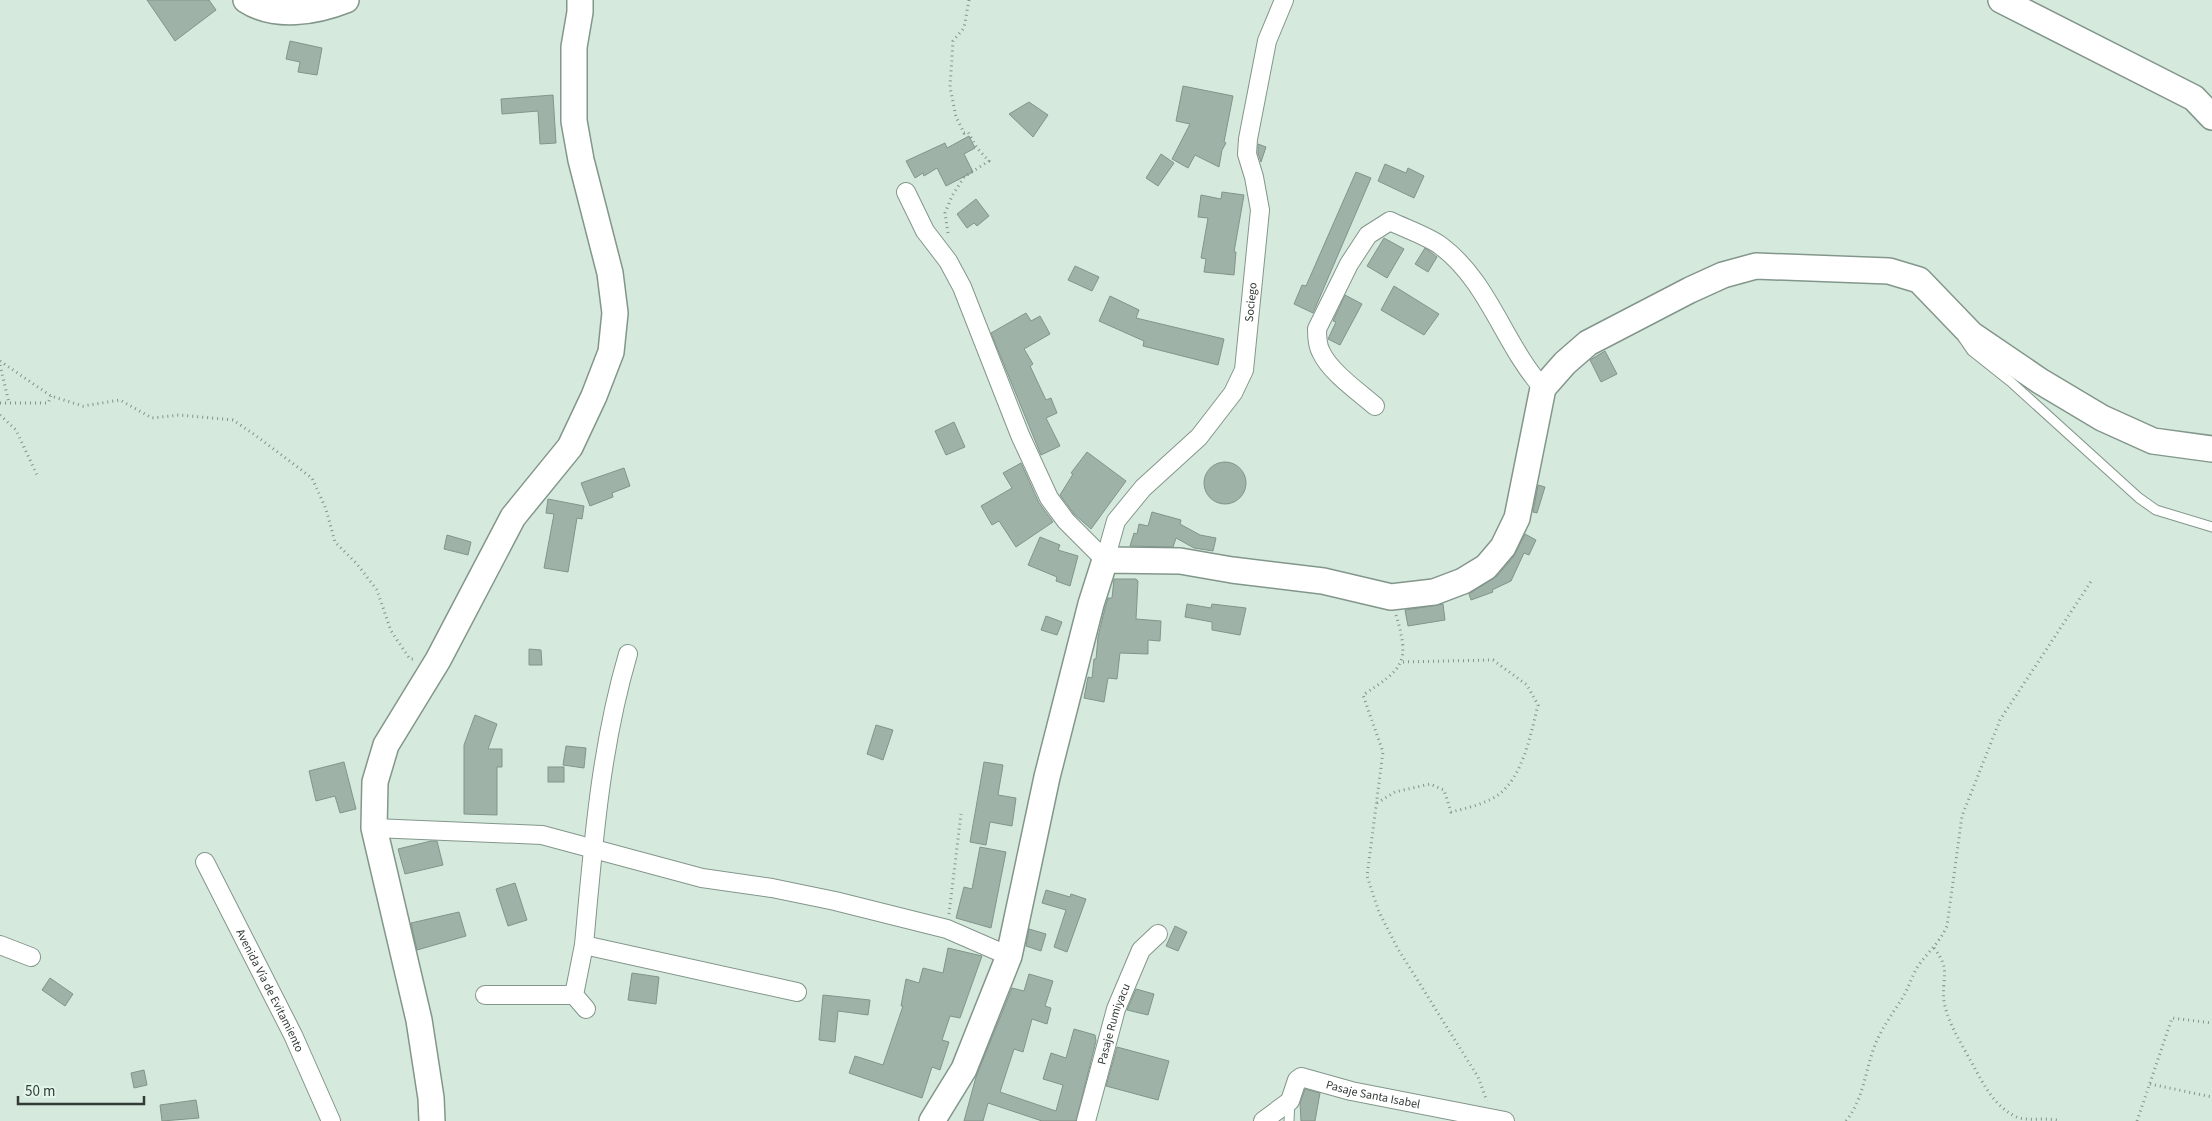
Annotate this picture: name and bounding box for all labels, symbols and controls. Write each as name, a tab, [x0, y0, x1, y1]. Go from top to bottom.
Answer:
street label: Sociego	[1241, 282, 1262, 323]
street label: Avenida Vía de Evitamiento	[231, 926, 308, 1055]
street label: Pasaje Rumiyacu	[1093, 981, 1135, 1067]
scale bar	[18, 1074, 144, 1106]
street label: Pasaje Santa Isabel	[1324, 1076, 1422, 1113]
text: 50 m	[25, 1081, 55, 1102]

